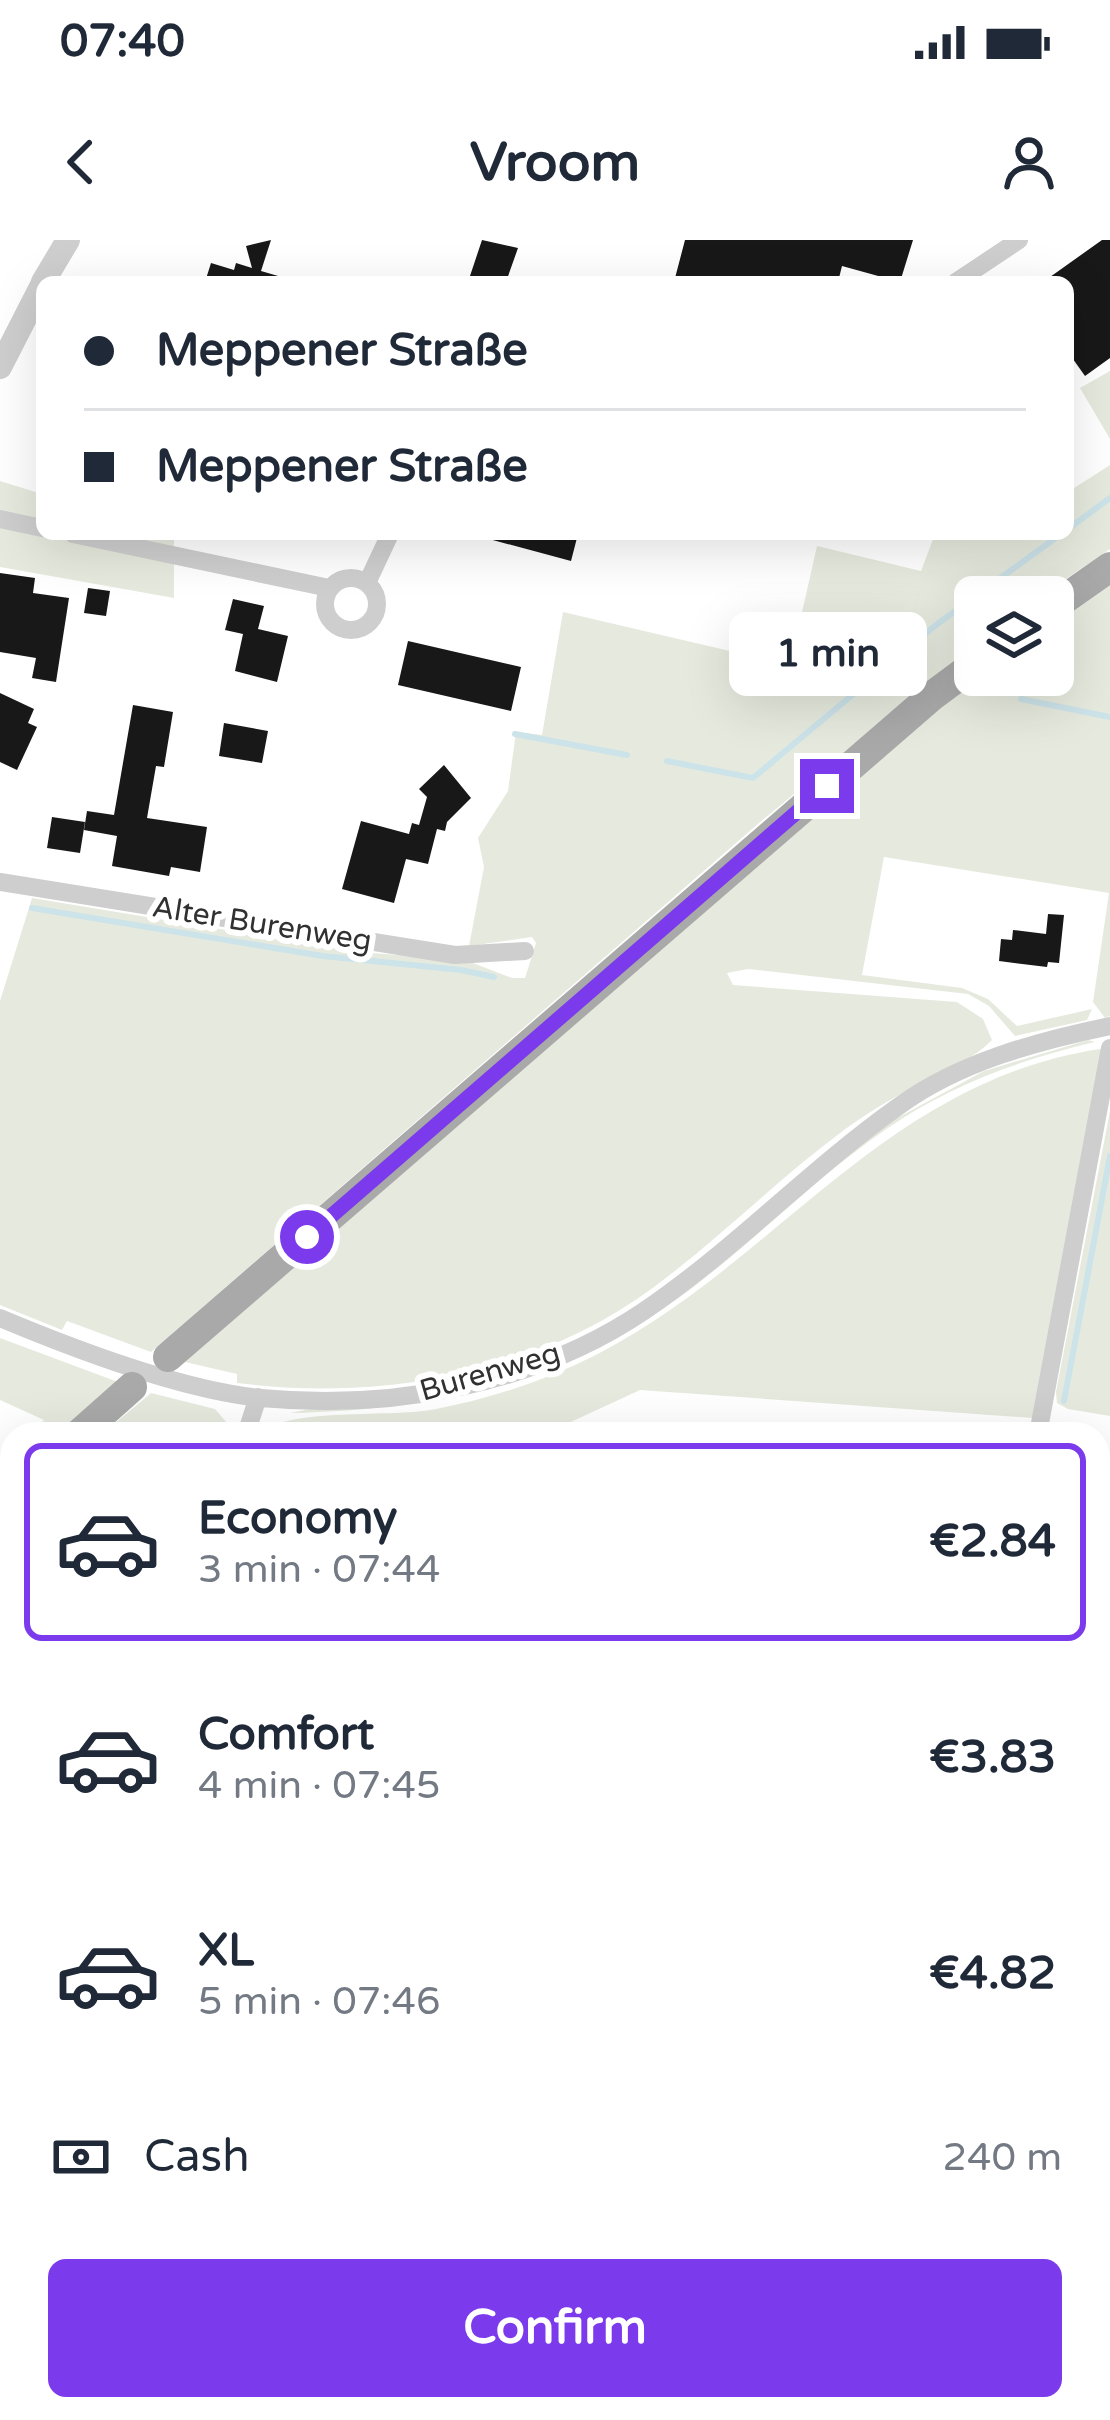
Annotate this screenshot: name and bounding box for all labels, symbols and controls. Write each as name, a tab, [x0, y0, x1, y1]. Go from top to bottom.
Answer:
text: 07:40	[60, 15, 185, 69]
icon: back	[48, 129, 114, 195]
icon: person	[996, 129, 1062, 195]
text: Vroom	[470, 130, 640, 195]
text: Meppener Straße	[156, 324, 528, 378]
text: Meppener Straße	[156, 440, 528, 494]
map controls	[954, 576, 1074, 696]
button: layers	[954, 576, 1074, 696]
callout: 1 min	[728, 612, 926, 696]
text: 1 min	[776, 630, 880, 677]
route end	[800, 759, 854, 813]
street label: Alter Burenweg	[150, 888, 374, 960]
route start	[280, 1210, 334, 1264]
street label: Burenweg	[416, 1334, 564, 1410]
icon: car	[54, 1488, 162, 1596]
text: Economy	[198, 1492, 397, 1546]
text: €2.84	[929, 1515, 1056, 1569]
text: 3 min · 07:44	[198, 1546, 440, 1593]
icon: car	[54, 1704, 162, 1812]
text: Comfort	[198, 1708, 374, 1762]
text: €3.83	[929, 1731, 1056, 1785]
text: 4 min · 07:45	[198, 1762, 440, 1809]
icon: car	[54, 1920, 162, 2028]
text: XL	[198, 1924, 254, 1978]
text: €4.82	[929, 1947, 1056, 2001]
text: 5 min · 07:46	[198, 1978, 440, 2025]
icon: cash	[48, 2124, 114, 2190]
text: Cash	[144, 2130, 250, 2184]
text: 240 m	[943, 2134, 1062, 2181]
button: Confirm	[48, 2259, 1062, 2397]

